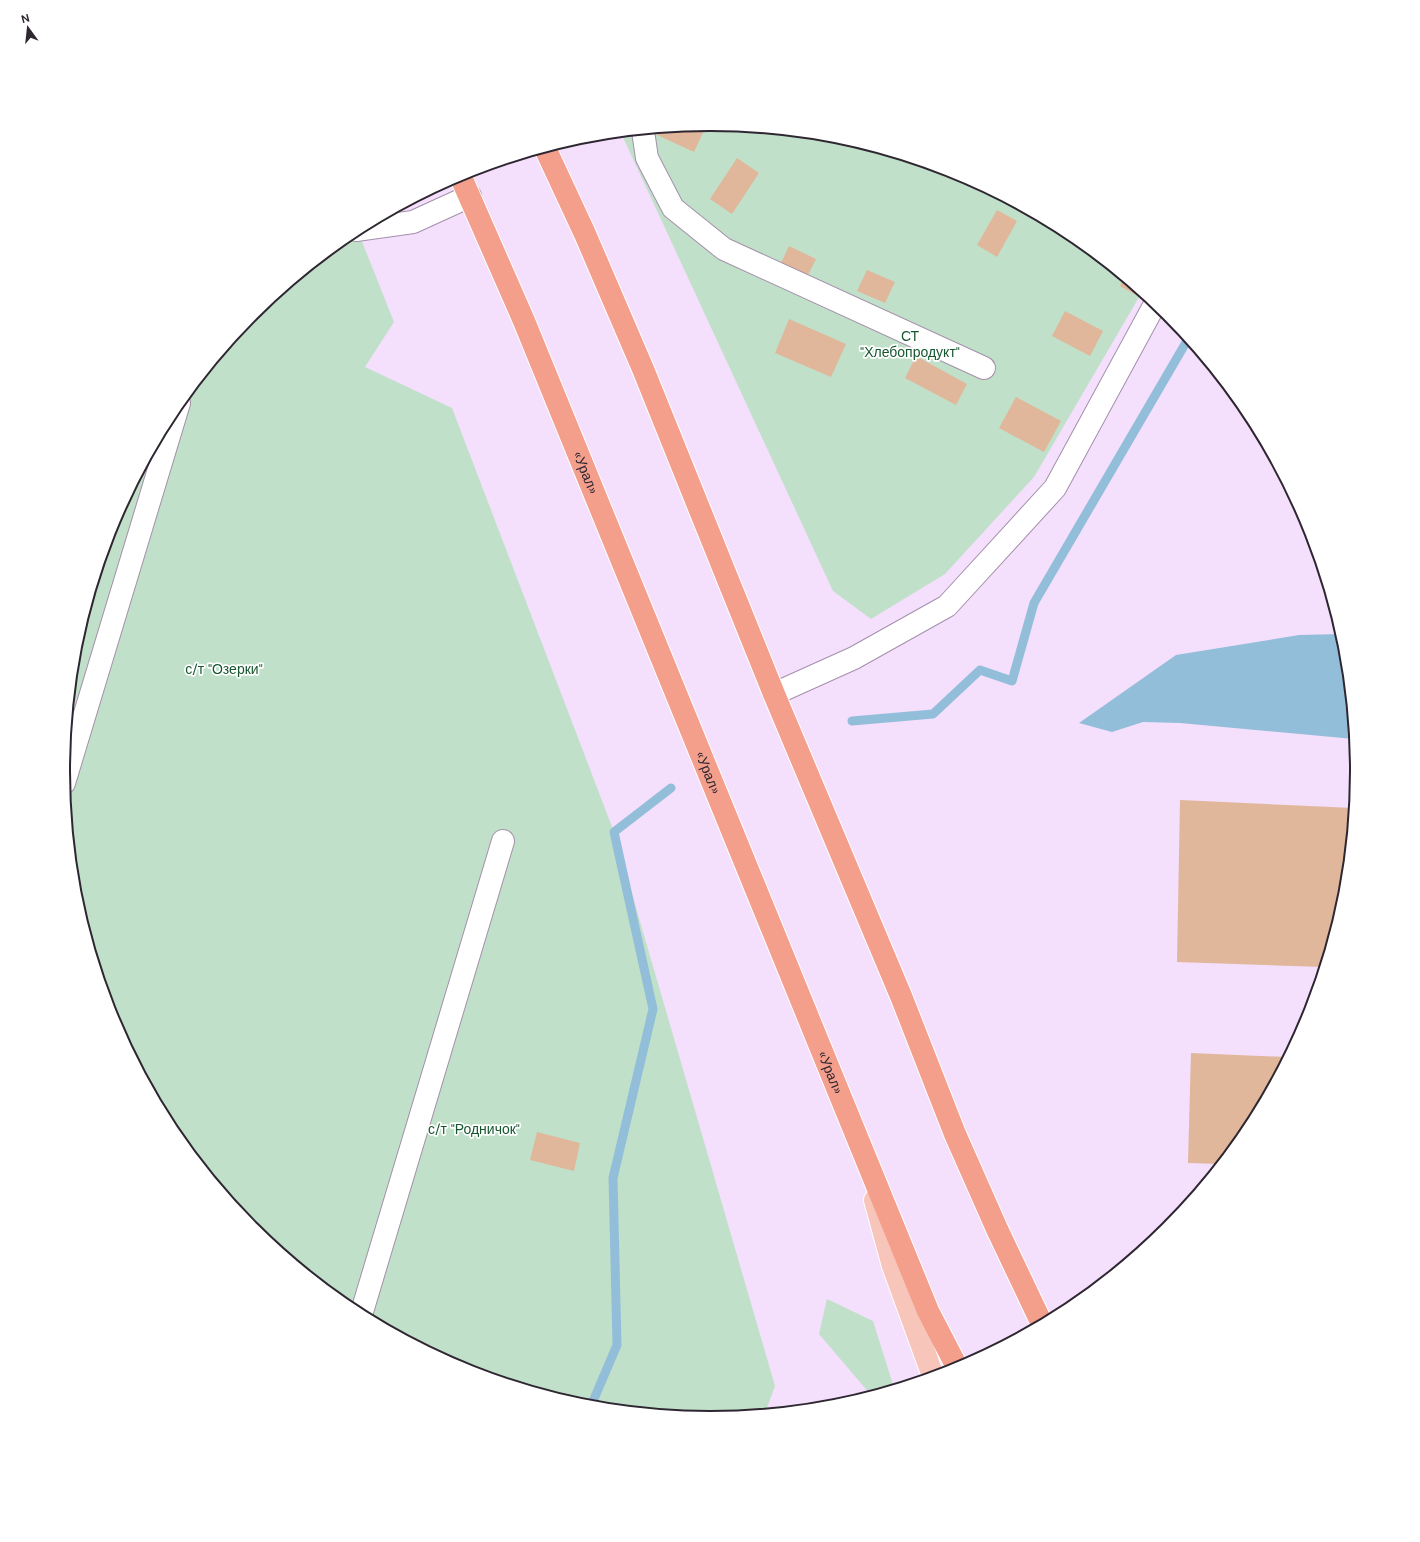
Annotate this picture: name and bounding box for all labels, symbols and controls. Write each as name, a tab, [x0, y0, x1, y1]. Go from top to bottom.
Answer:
north arrow	[8, 8, 48, 48]
text: N	[20, 11, 31, 26]
park label: СТ "Хлебопродукт"	[860, 327, 960, 361]
street label: «Урал»	[569, 448, 603, 497]
park label: с/т "Озерки"	[185, 660, 263, 678]
street label: «Урал»	[691, 748, 725, 797]
street label: «Урал»	[814, 1048, 847, 1097]
park label: с/т "Родничок"	[428, 1120, 520, 1138]

